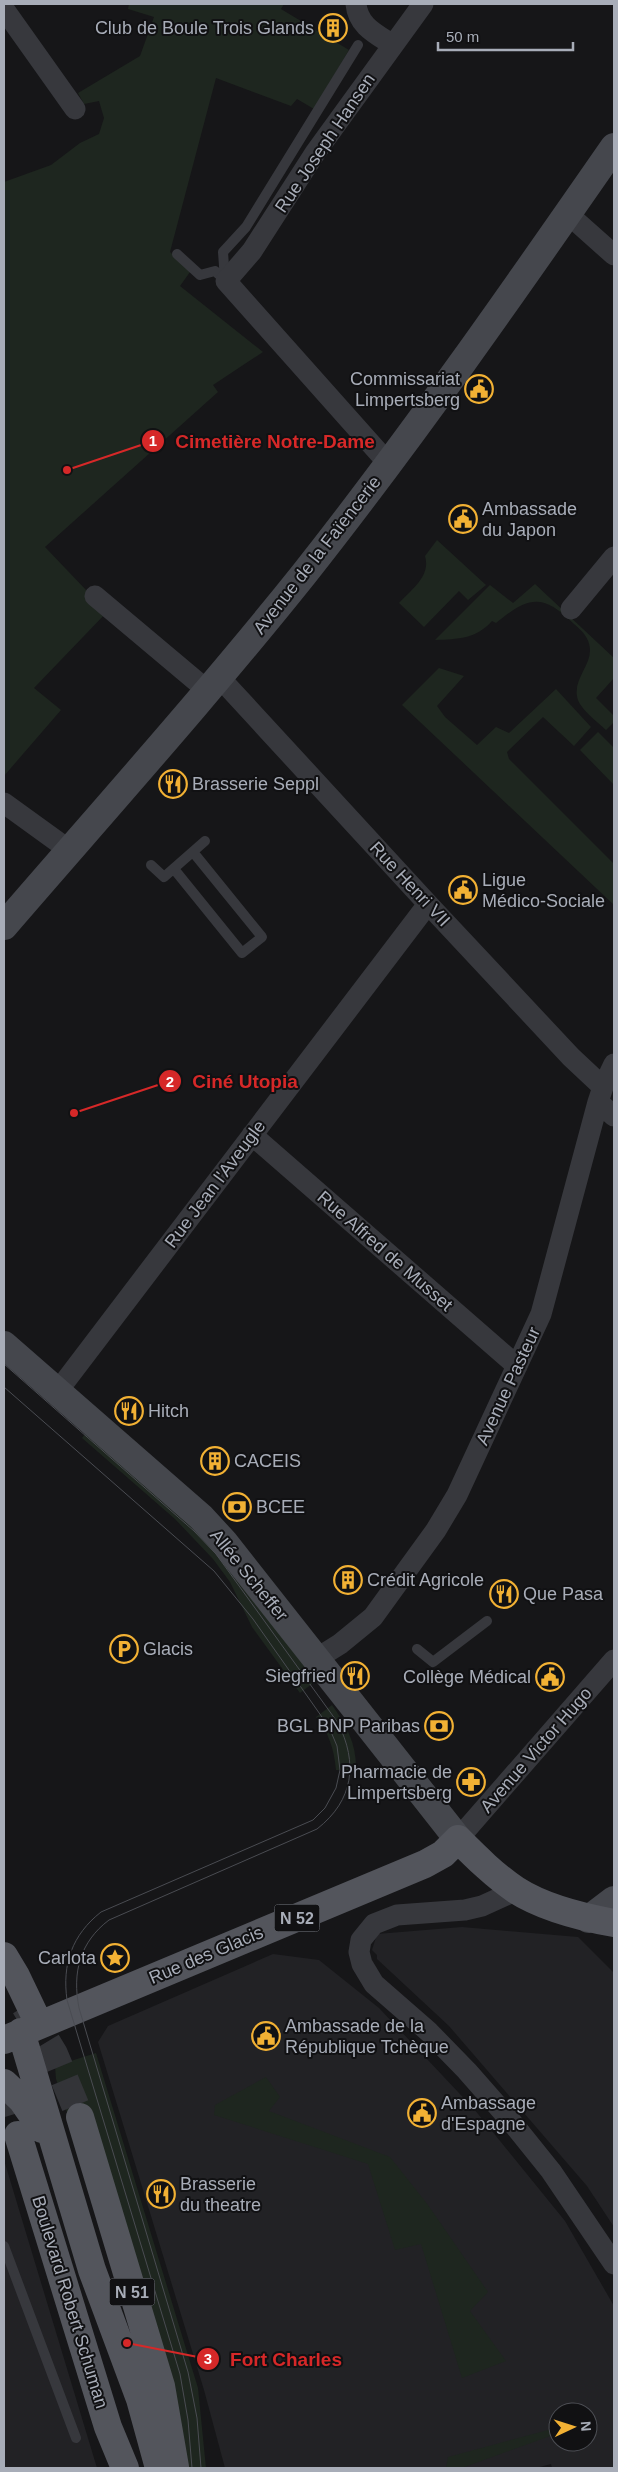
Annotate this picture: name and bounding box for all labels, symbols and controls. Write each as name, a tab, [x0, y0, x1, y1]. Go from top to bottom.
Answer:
building icon: Club de Boule Trois Glands	[318, 13, 348, 43]
place label: Club de Boule Trois Glands	[95, 18, 314, 38]
scale bar	[438, 20, 573, 52]
text: 50 m	[446, 28, 479, 45]
street label: Rue Joseph Hansen	[271, 70, 379, 216]
place label: Commissariat Limpertsberg	[350, 369, 460, 410]
public building icon: Commissariat Limpertsberg	[464, 374, 494, 404]
callout: Cimetière Notre-Dame	[140, 424, 385, 458]
text: Cimetière Notre-Dame	[175, 431, 375, 452]
text: 1	[149, 432, 157, 449]
street label: Avenue de la Faïencerie	[249, 472, 385, 638]
place label: Ambassade du Japon	[482, 499, 577, 540]
public building icon: Ambassade du Japon	[448, 504, 478, 534]
restaurant icon: Brasserie Seppl	[158, 769, 188, 799]
place label: Brasserie Seppl	[192, 774, 319, 794]
street label: Rue Henri VII	[366, 838, 454, 930]
place label: Ligue Médico-Sociale	[482, 870, 605, 911]
public building icon: Ligue Médico-Sociale	[448, 875, 478, 905]
callout: Ciné Utopia	[157, 1064, 308, 1098]
text: Ciné Utopia	[192, 1071, 298, 1092]
text: 2	[166, 1073, 174, 1090]
street label: Rue Jean l'Aveugle	[161, 1116, 269, 1252]
street label: Rue Alfred de Musset	[313, 1187, 457, 1315]
street label: Avenue Pasteur	[472, 1324, 544, 1448]
restaurant icon: Hitch	[114, 1396, 144, 1426]
place label: Hitch	[148, 1401, 189, 1421]
building icon: CACEIS	[200, 1446, 230, 1476]
place label: CACEIS	[234, 1451, 301, 1471]
bank icon: BCEE	[222, 1492, 252, 1522]
place label: BCEE	[256, 1497, 305, 1517]
street label: Allée Scheffer	[206, 1525, 292, 1625]
building icon: Crédit Agricole	[333, 1565, 363, 1595]
place label: Crédit Agricole	[367, 1570, 484, 1590]
restaurant icon: Que Pasa	[489, 1579, 519, 1609]
place label: Que Pasa	[523, 1584, 604, 1604]
parking icon: Glacis	[109, 1634, 139, 1664]
place label: Glacis	[143, 1639, 193, 1659]
restaurant icon: Siegfried	[340, 1661, 370, 1691]
public building icon: Collège Médical	[535, 1662, 565, 1692]
place label: Siegfried	[265, 1666, 336, 1686]
place label: Collège Médical	[403, 1667, 531, 1687]
street label: Avenue Victor Hugo	[476, 1683, 596, 1817]
bank icon: BGL BNP Paribas	[424, 1711, 454, 1741]
place label: BGL BNP Paribas	[277, 1716, 420, 1736]
place label: Pharmacie de Limpertsberg	[341, 1762, 452, 1803]
pharmacy icon: Pharmacie de Limpertsberg	[456, 1767, 486, 1797]
road number: N 52	[274, 1905, 320, 1932]
street label: Rue des Glacis	[146, 1922, 266, 1988]
place icon: Carlota	[100, 1943, 130, 1973]
place label: Carlota	[38, 1948, 97, 1968]
place label: Ambassade de la République Tchèque	[285, 2016, 449, 2057]
public building icon: Ambassade de la République Tchèque	[251, 2021, 281, 2051]
place label: Ambassage d'Espagne	[441, 2093, 536, 2134]
public building icon: Ambassage d'Espagne	[407, 2098, 437, 2128]
place label: Brasserie du theatre	[180, 2174, 261, 2215]
restaurant icon: Brasserie du theatre	[146, 2179, 176, 2209]
street label: Boulevard Robert Schuman	[28, 2193, 112, 2411]
road number: N 51	[110, 2278, 154, 2306]
callout: Fort Charles	[195, 2342, 352, 2376]
text: Fort Charles	[230, 2349, 342, 2370]
text: 3	[204, 2350, 212, 2367]
north arrow	[548, 2402, 598, 2452]
text: N	[578, 2420, 594, 2432]

